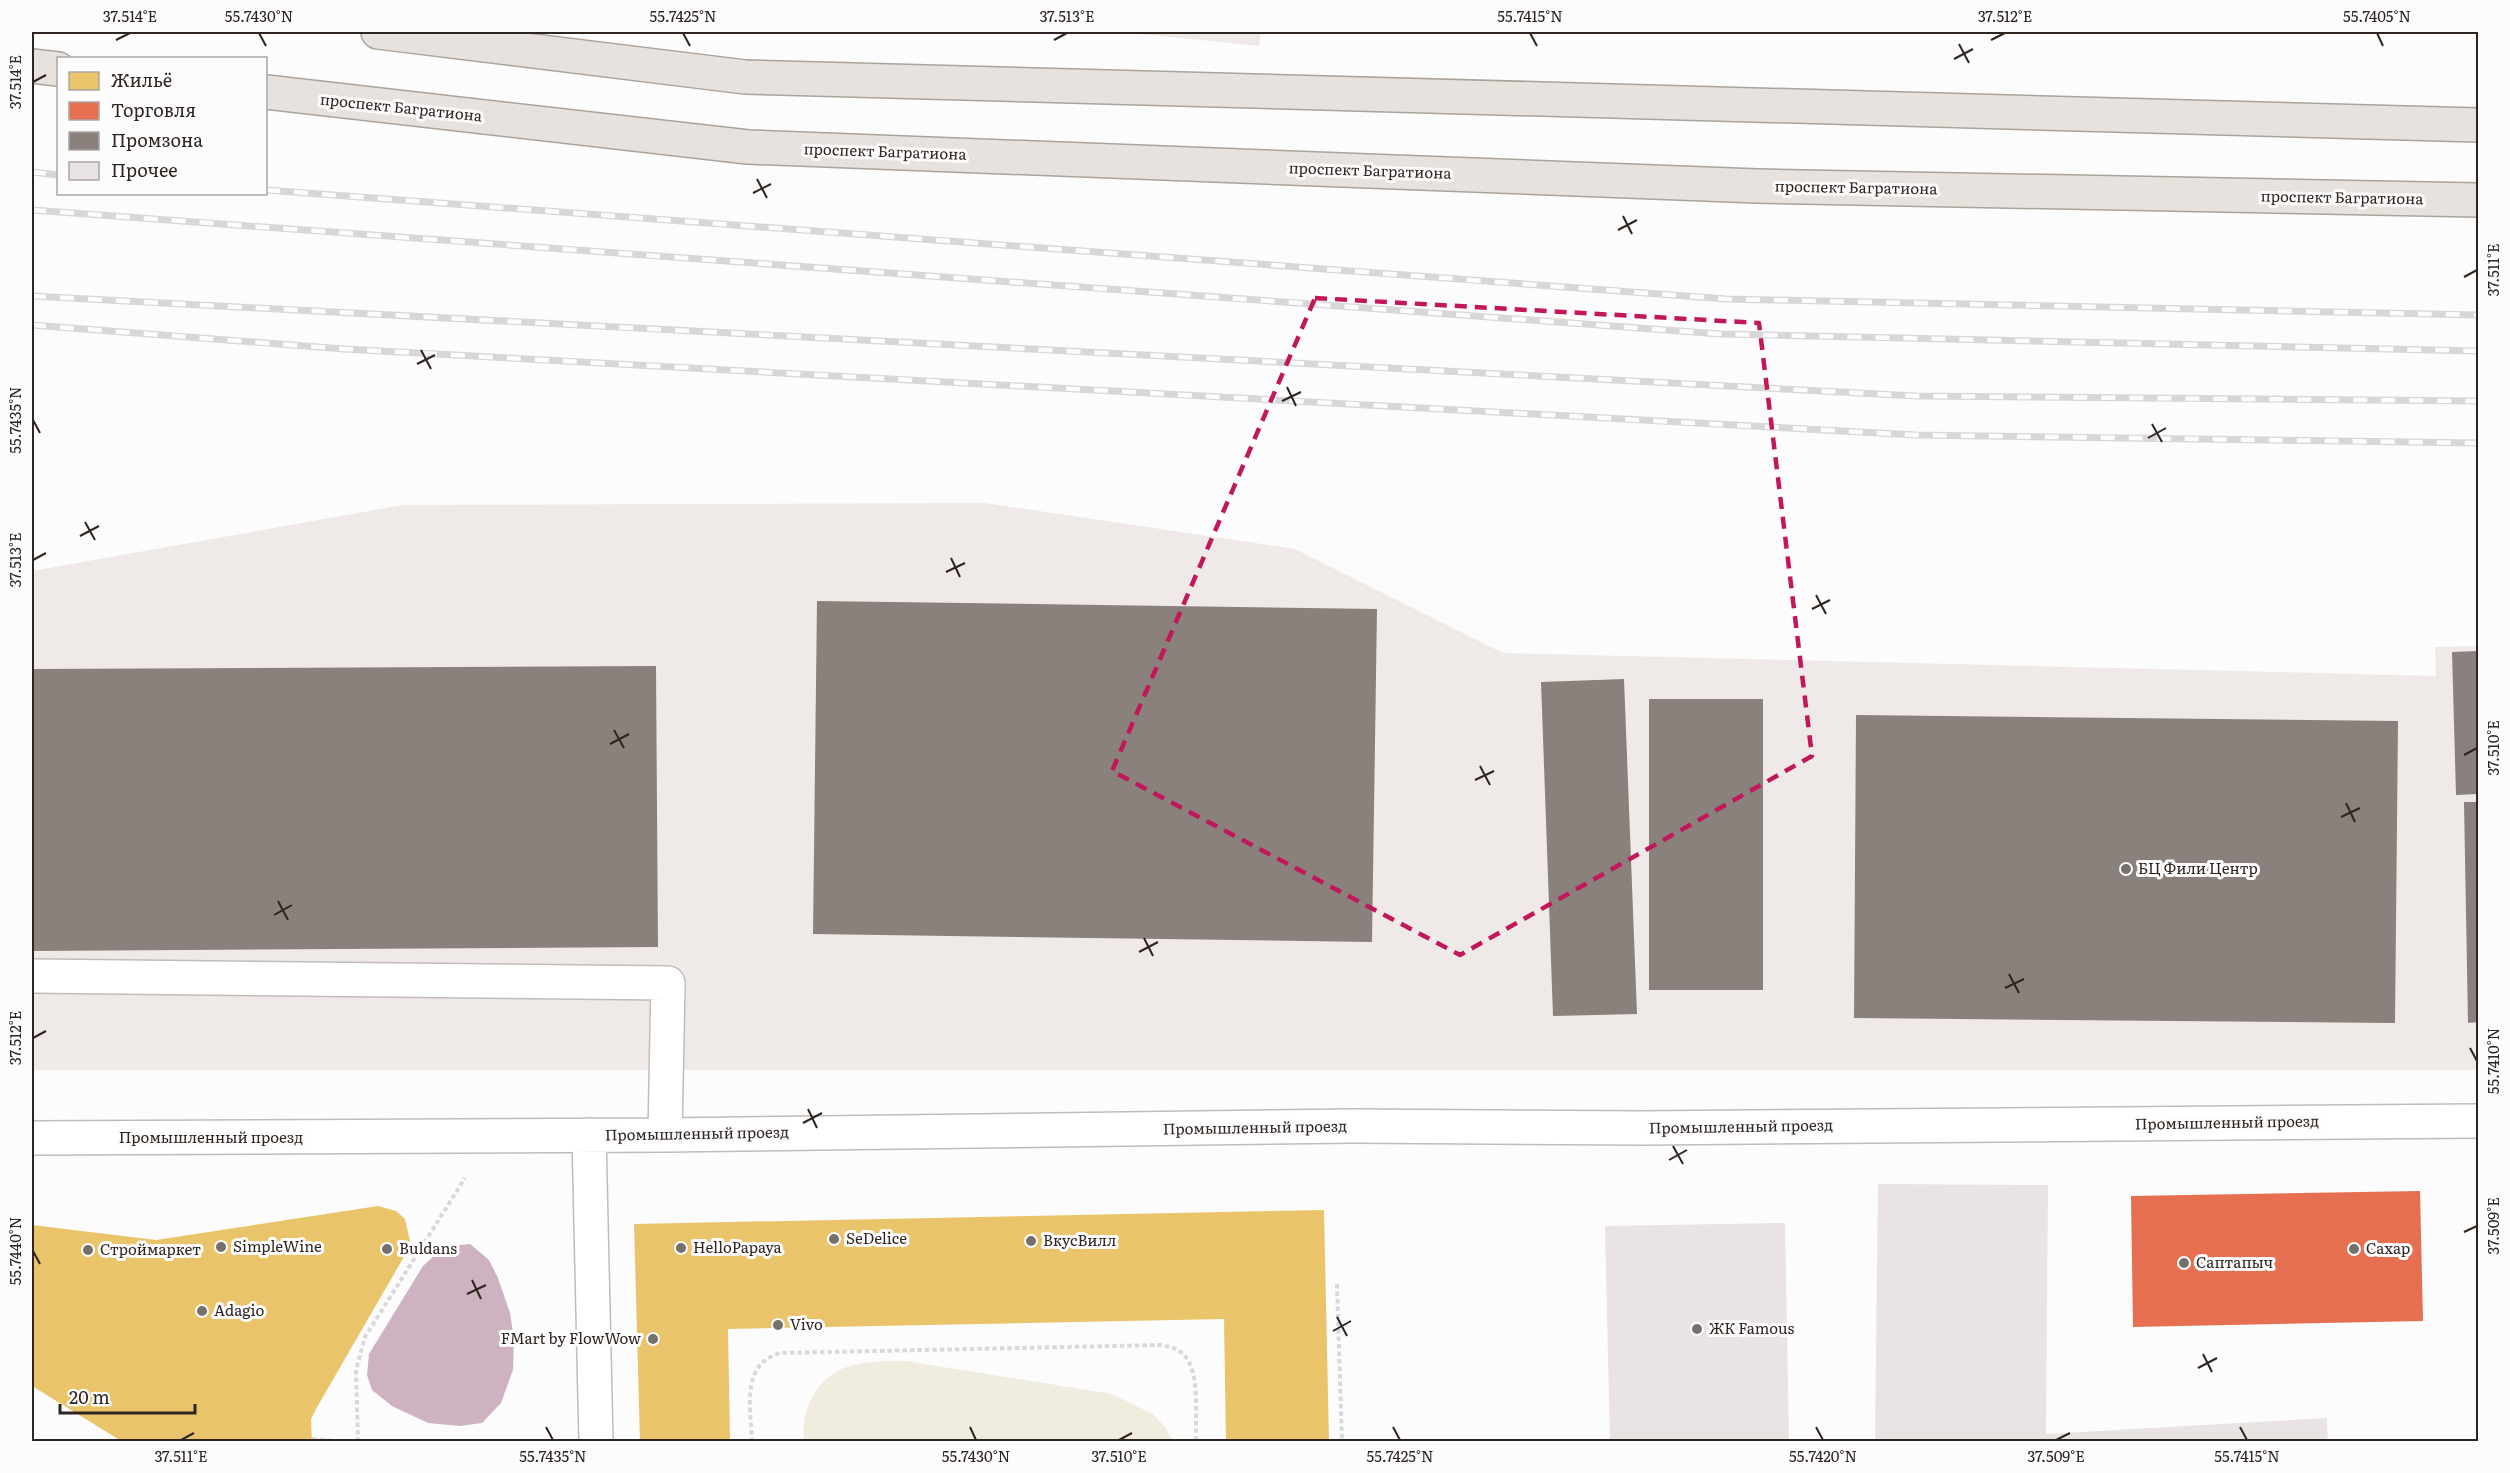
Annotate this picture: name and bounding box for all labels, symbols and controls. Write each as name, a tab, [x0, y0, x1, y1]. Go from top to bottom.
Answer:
text: 37.514°E	[103, 4, 157, 27]
text: 55.7430°N	[225, 4, 293, 27]
text: 55.7425°N	[650, 4, 716, 27]
text: 37.513°E	[1039, 4, 1095, 27]
text: 55.7415°N	[1497, 4, 1563, 27]
text: 37.512°E	[1978, 4, 2032, 27]
text: 55.7405°N	[2343, 4, 2411, 27]
text: 37.514°E	[3, 55, 26, 109]
legend	[57, 57, 267, 195]
text: Жильё	[111, 66, 172, 93]
street label: проспект Багратиона	[319, 87, 484, 127]
text: Торговля	[111, 96, 196, 123]
text: Промзона	[111, 126, 203, 153]
street label: проспект Багратиона	[803, 136, 968, 165]
street label: проспект Багратиона	[1288, 155, 1453, 184]
text: Прочее	[111, 156, 178, 183]
street label: проспект Багратиона	[1774, 174, 1939, 199]
street label: проспект Багратиона	[2260, 184, 2425, 209]
text: 37.511°E	[2481, 243, 2504, 297]
text: 55.7435°N	[3, 386, 26, 454]
text: 37.513°E	[3, 532, 26, 588]
text: 37.510°E	[2481, 720, 2504, 776]
place label: БЦ Фили Центр	[2138, 856, 2258, 879]
marker: БЦ Фили Центр	[2119, 862, 2133, 876]
text: 37.512°E	[3, 1011, 26, 1065]
text: 55.7410°N	[2481, 1028, 2504, 1094]
street label: Промышленный проезд	[2135, 1108, 2319, 1135]
street label: Промышленный проезд	[1649, 1112, 1833, 1139]
street label: Промышленный проезд	[1163, 1113, 1347, 1140]
street label: Промышленный проезд	[605, 1119, 789, 1146]
street label: Промышленный проезд	[119, 1125, 303, 1148]
text: 37.509°E	[2481, 1197, 2504, 1255]
text: 55.7440°N	[3, 1217, 26, 1285]
place label: SeDelice	[846, 1226, 907, 1249]
place label: ВкусВилл	[1043, 1228, 1116, 1251]
marker: SeDelice	[827, 1232, 841, 1246]
place label: SimpleWine	[233, 1234, 322, 1257]
marker: ВкусВилл	[1024, 1234, 1038, 1248]
place label: HelloPapaya	[693, 1235, 783, 1258]
place label: Buldans	[399, 1236, 457, 1259]
place label: Сахар	[2366, 1236, 2410, 1259]
place label: Строймаркет	[100, 1237, 201, 1260]
marker: SimpleWine	[214, 1240, 228, 1254]
marker: HelloPapaya	[674, 1241, 688, 1255]
marker: Buldans	[380, 1242, 394, 1256]
marker: Сахар	[2347, 1242, 2361, 1256]
marker: Строймаркет	[81, 1243, 95, 1257]
place label: Саптапыч	[2196, 1250, 2273, 1273]
marker: Саптапыч	[2177, 1256, 2191, 1270]
place label: Adagio	[214, 1298, 265, 1321]
marker: Adagio	[195, 1304, 209, 1318]
place label: Vivo	[790, 1312, 823, 1335]
place label: ЖК Famous	[1709, 1316, 1794, 1339]
marker: Vivo	[771, 1318, 785, 1332]
marker: ЖК Famous	[1690, 1322, 1704, 1336]
place label: FMart by FlowWow	[501, 1326, 641, 1349]
marker: FMart by FlowWow	[646, 1332, 660, 1346]
scale bar	[60, 1377, 195, 1415]
text: 20 m	[69, 1383, 110, 1410]
text: 37.511°E	[154, 1444, 208, 1467]
text: 55.7435°N	[519, 1444, 587, 1467]
text: 55.7430°N	[942, 1444, 1010, 1467]
text: 37.510°E	[1091, 1444, 1147, 1467]
text: 55.7425°N	[1367, 1444, 1433, 1467]
text: 55.7420°N	[1789, 1444, 1857, 1467]
text: 37.509°E	[2027, 1444, 2085, 1467]
text: 55.7415°N	[2214, 1444, 2280, 1467]

